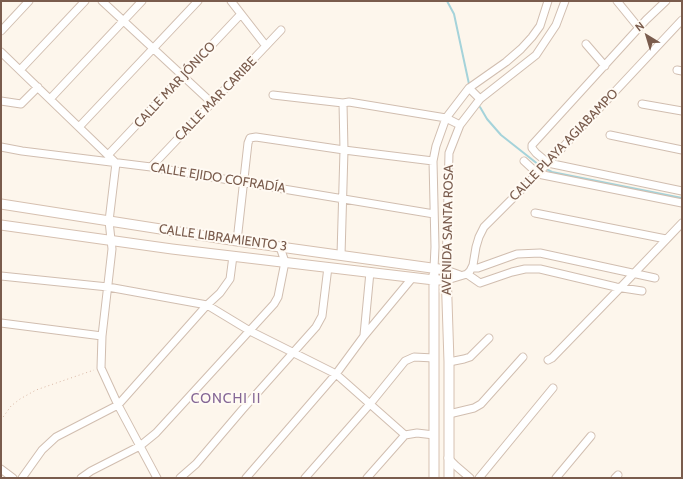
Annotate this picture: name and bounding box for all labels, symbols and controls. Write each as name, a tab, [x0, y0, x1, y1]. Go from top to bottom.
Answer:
north arrow	[627, 16, 667, 56]
text: N	[632, 19, 647, 34]
street label: CALLE MAR JÓNICO	[131, 39, 219, 131]
street label: CALLE MAR CARIBE	[172, 54, 260, 144]
street label: CALLE PLAYA AGIABAMPO	[506, 86, 622, 204]
street label: CALLE EJIDO COFRADÍA	[149, 160, 287, 196]
street label: AVENIDA SANTA ROSA	[439, 165, 457, 295]
street label: CALLE LIBRAMIENTO 3	[158, 221, 288, 255]
district label: CONCHI II	[191, 391, 261, 407]

